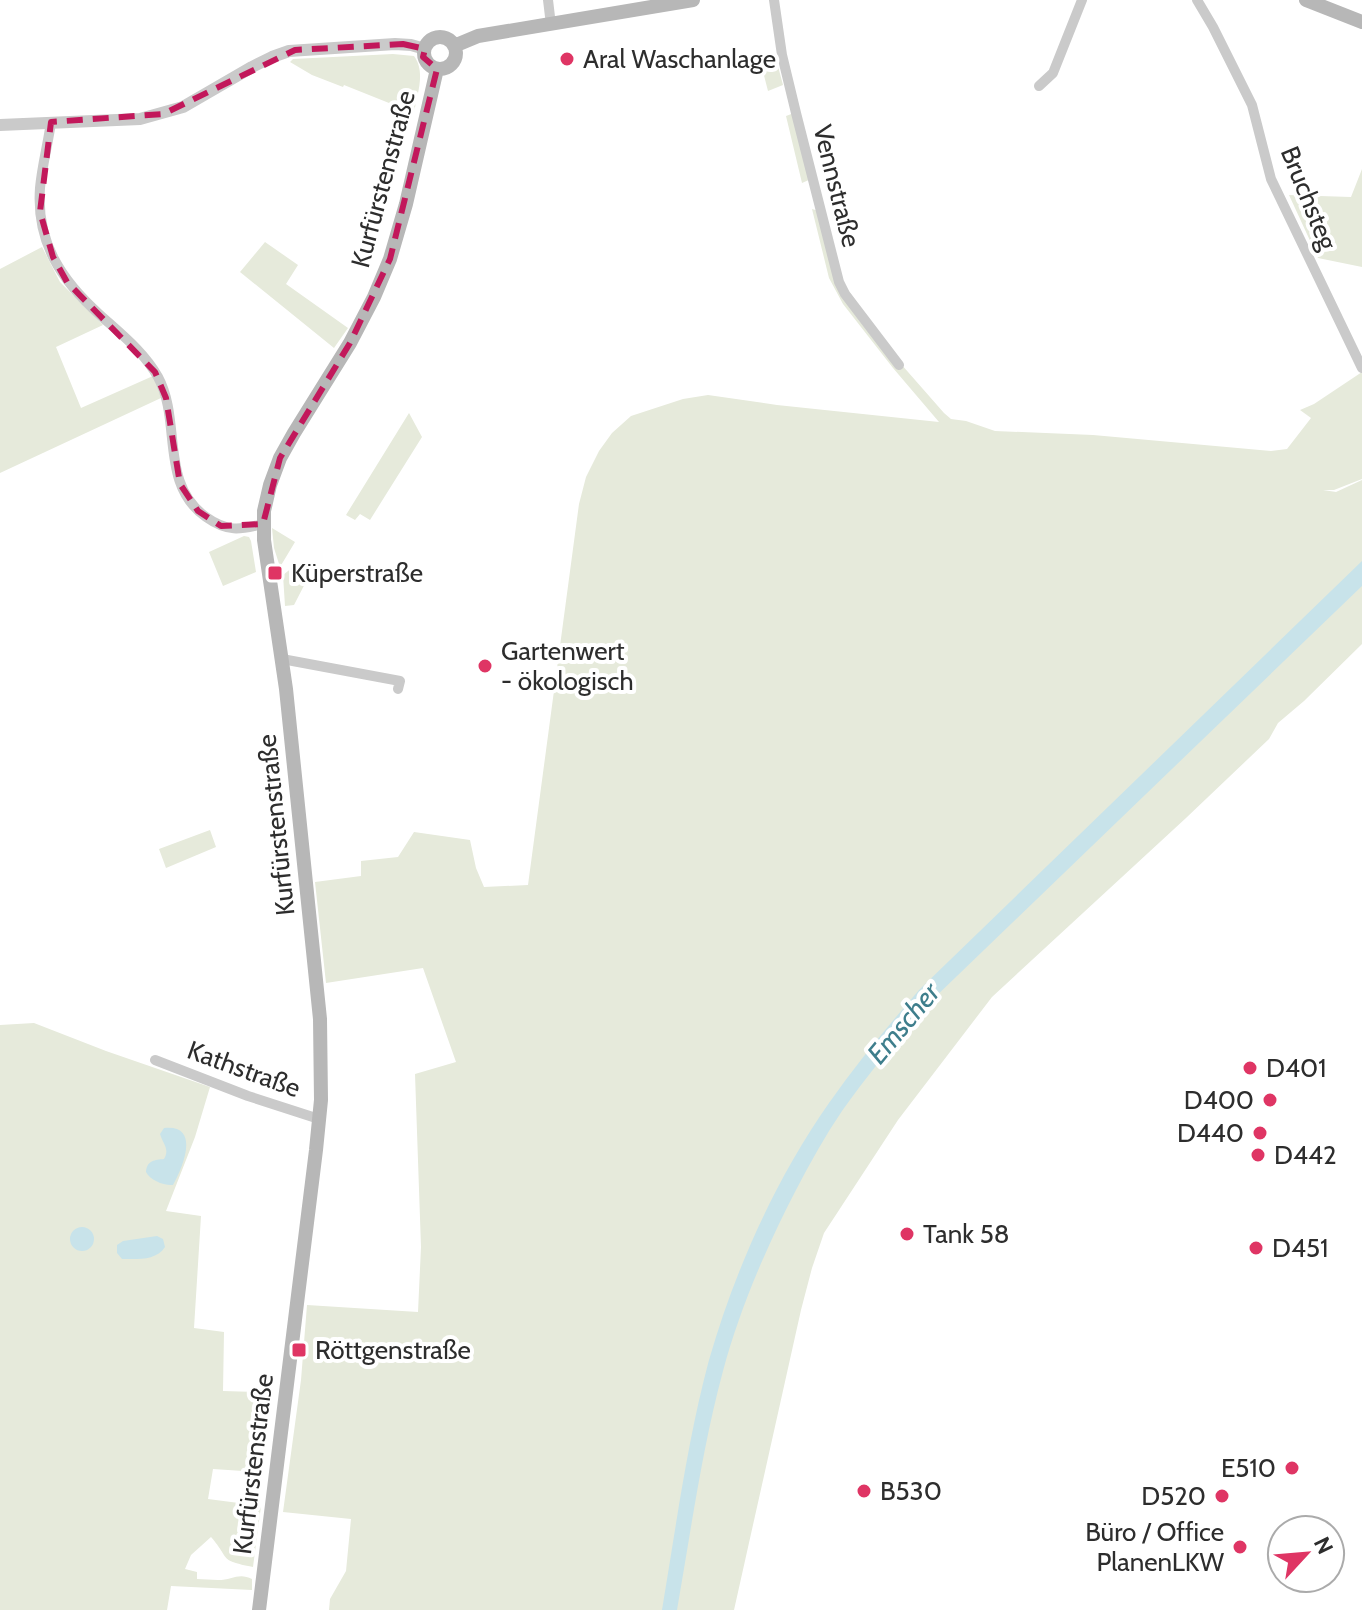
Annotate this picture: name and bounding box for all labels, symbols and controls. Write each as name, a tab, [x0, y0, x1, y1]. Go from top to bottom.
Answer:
place label: Aral Waschanlage	[583, 43, 776, 75]
marker: Aral Waschanlage	[558, 50, 576, 68]
street label: Kurfürstenstraße	[344, 87, 422, 271]
street label: Vennstraße	[806, 122, 868, 250]
street label: Bruchsteg	[1274, 142, 1345, 255]
place label: Küperstraße	[291, 557, 423, 589]
marker: Küperstraße	[266, 564, 284, 582]
place label: Gartenwert - ökologisch	[501, 635, 633, 697]
marker: Gartenwert - ökologisch	[476, 657, 494, 675]
street label: Kurfürstenstraße	[251, 733, 301, 917]
water label: Emscher	[859, 975, 947, 1070]
street label: Kathstraße	[183, 1034, 305, 1104]
place label: D401	[1266, 1052, 1327, 1084]
marker: D401	[1241, 1059, 1259, 1077]
place label: D400	[1184, 1084, 1254, 1116]
marker: D400	[1261, 1091, 1279, 1109]
place label: D440	[1177, 1117, 1244, 1149]
marker: D440	[1251, 1124, 1269, 1142]
place label: D442	[1274, 1139, 1337, 1171]
marker: D442	[1249, 1146, 1267, 1164]
place label: Tank 58	[923, 1218, 1010, 1250]
marker: Tank 58	[898, 1225, 916, 1243]
place label: D451	[1272, 1232, 1328, 1264]
marker: D451	[1247, 1239, 1265, 1257]
place label: Röttgenstraße	[315, 1334, 471, 1366]
marker: Röttgenstraße	[290, 1341, 308, 1359]
street label: Kurfürstenstraße	[226, 1372, 280, 1556]
place label: E510	[1221, 1452, 1276, 1484]
marker: E510	[1283, 1459, 1301, 1477]
place label: B530	[880, 1475, 942, 1507]
place label: D520	[1141, 1480, 1206, 1512]
marker: B530	[855, 1482, 873, 1500]
marker: D520	[1213, 1487, 1231, 1505]
north arrow	[1266, 1514, 1346, 1594]
place label: Büro / Office PlanenLKW	[1085, 1516, 1224, 1578]
text: N	[1308, 1533, 1339, 1558]
marker: Büro / Office PlanenLKW	[1231, 1538, 1249, 1556]

